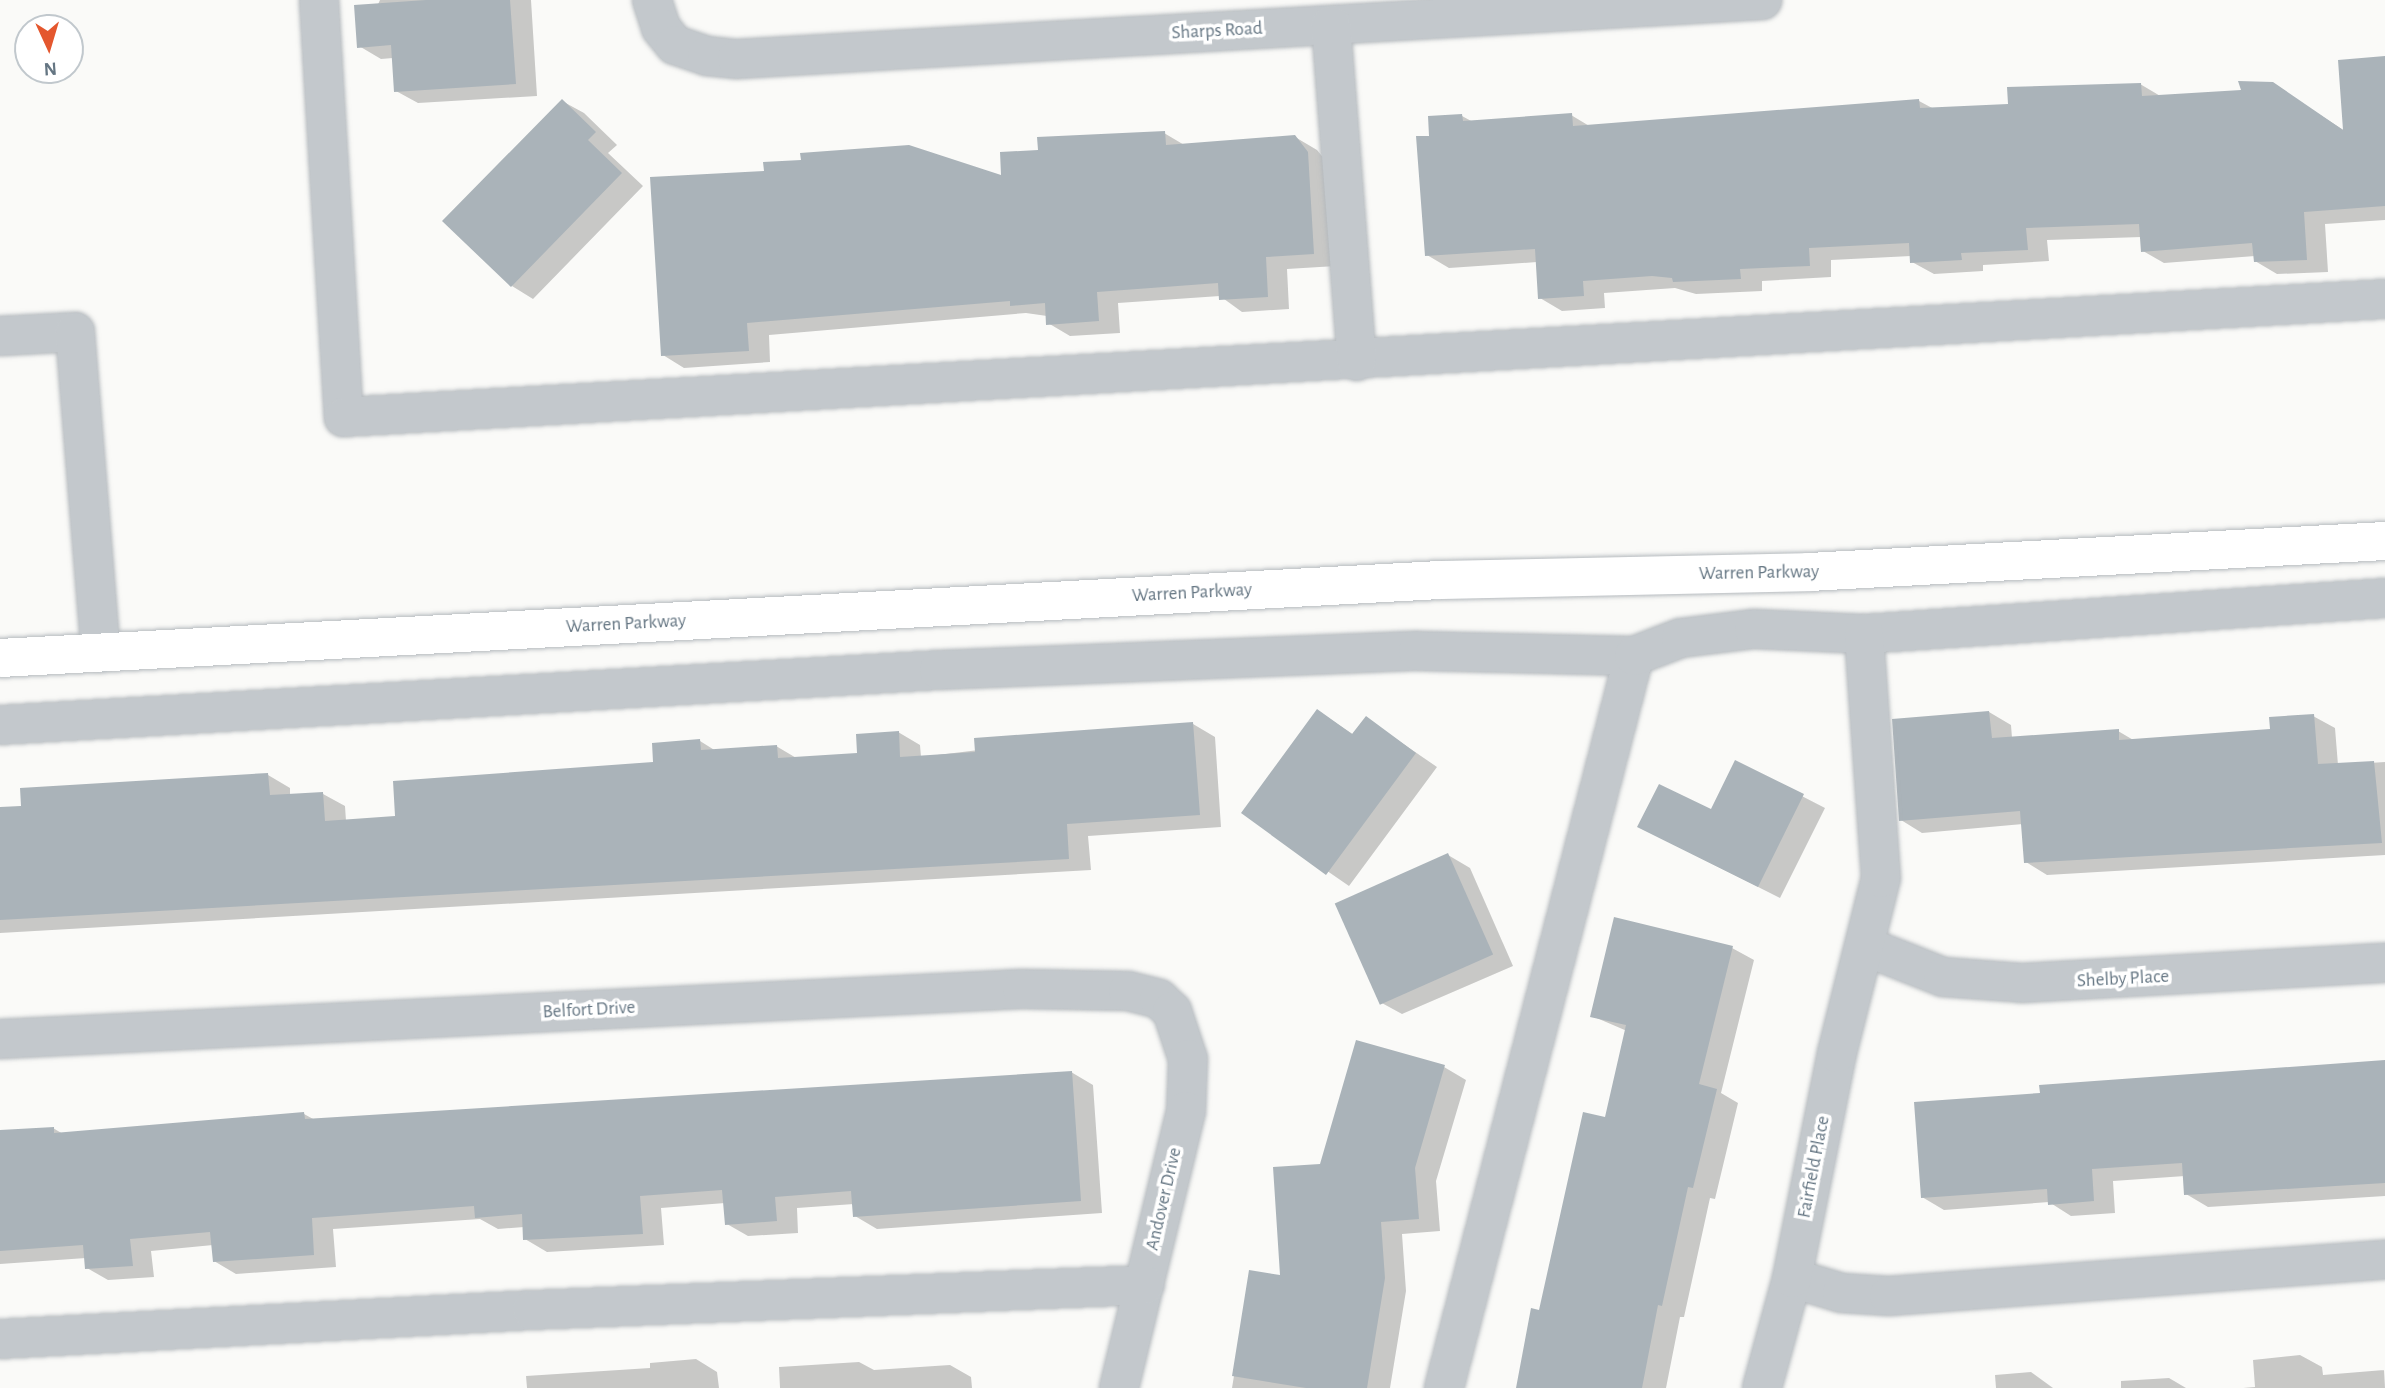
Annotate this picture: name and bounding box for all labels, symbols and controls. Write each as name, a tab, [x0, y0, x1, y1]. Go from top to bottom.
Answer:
north arrow	[14, 14, 84, 84]
street label: Sharps Road	[1171, 17, 1263, 45]
text: N	[43, 59, 58, 78]
street label: Warren Parkway	[1699, 561, 1819, 585]
street label: Warren Parkway	[1131, 578, 1253, 608]
street label: Warren Parkway	[565, 609, 687, 639]
street label: Shelby Place	[2076, 965, 2170, 993]
street label: Belfort Drive	[542, 996, 636, 1024]
street label: Fairfield Place	[1793, 1114, 1835, 1220]
street label: Andover Drive	[1141, 1145, 1187, 1253]

